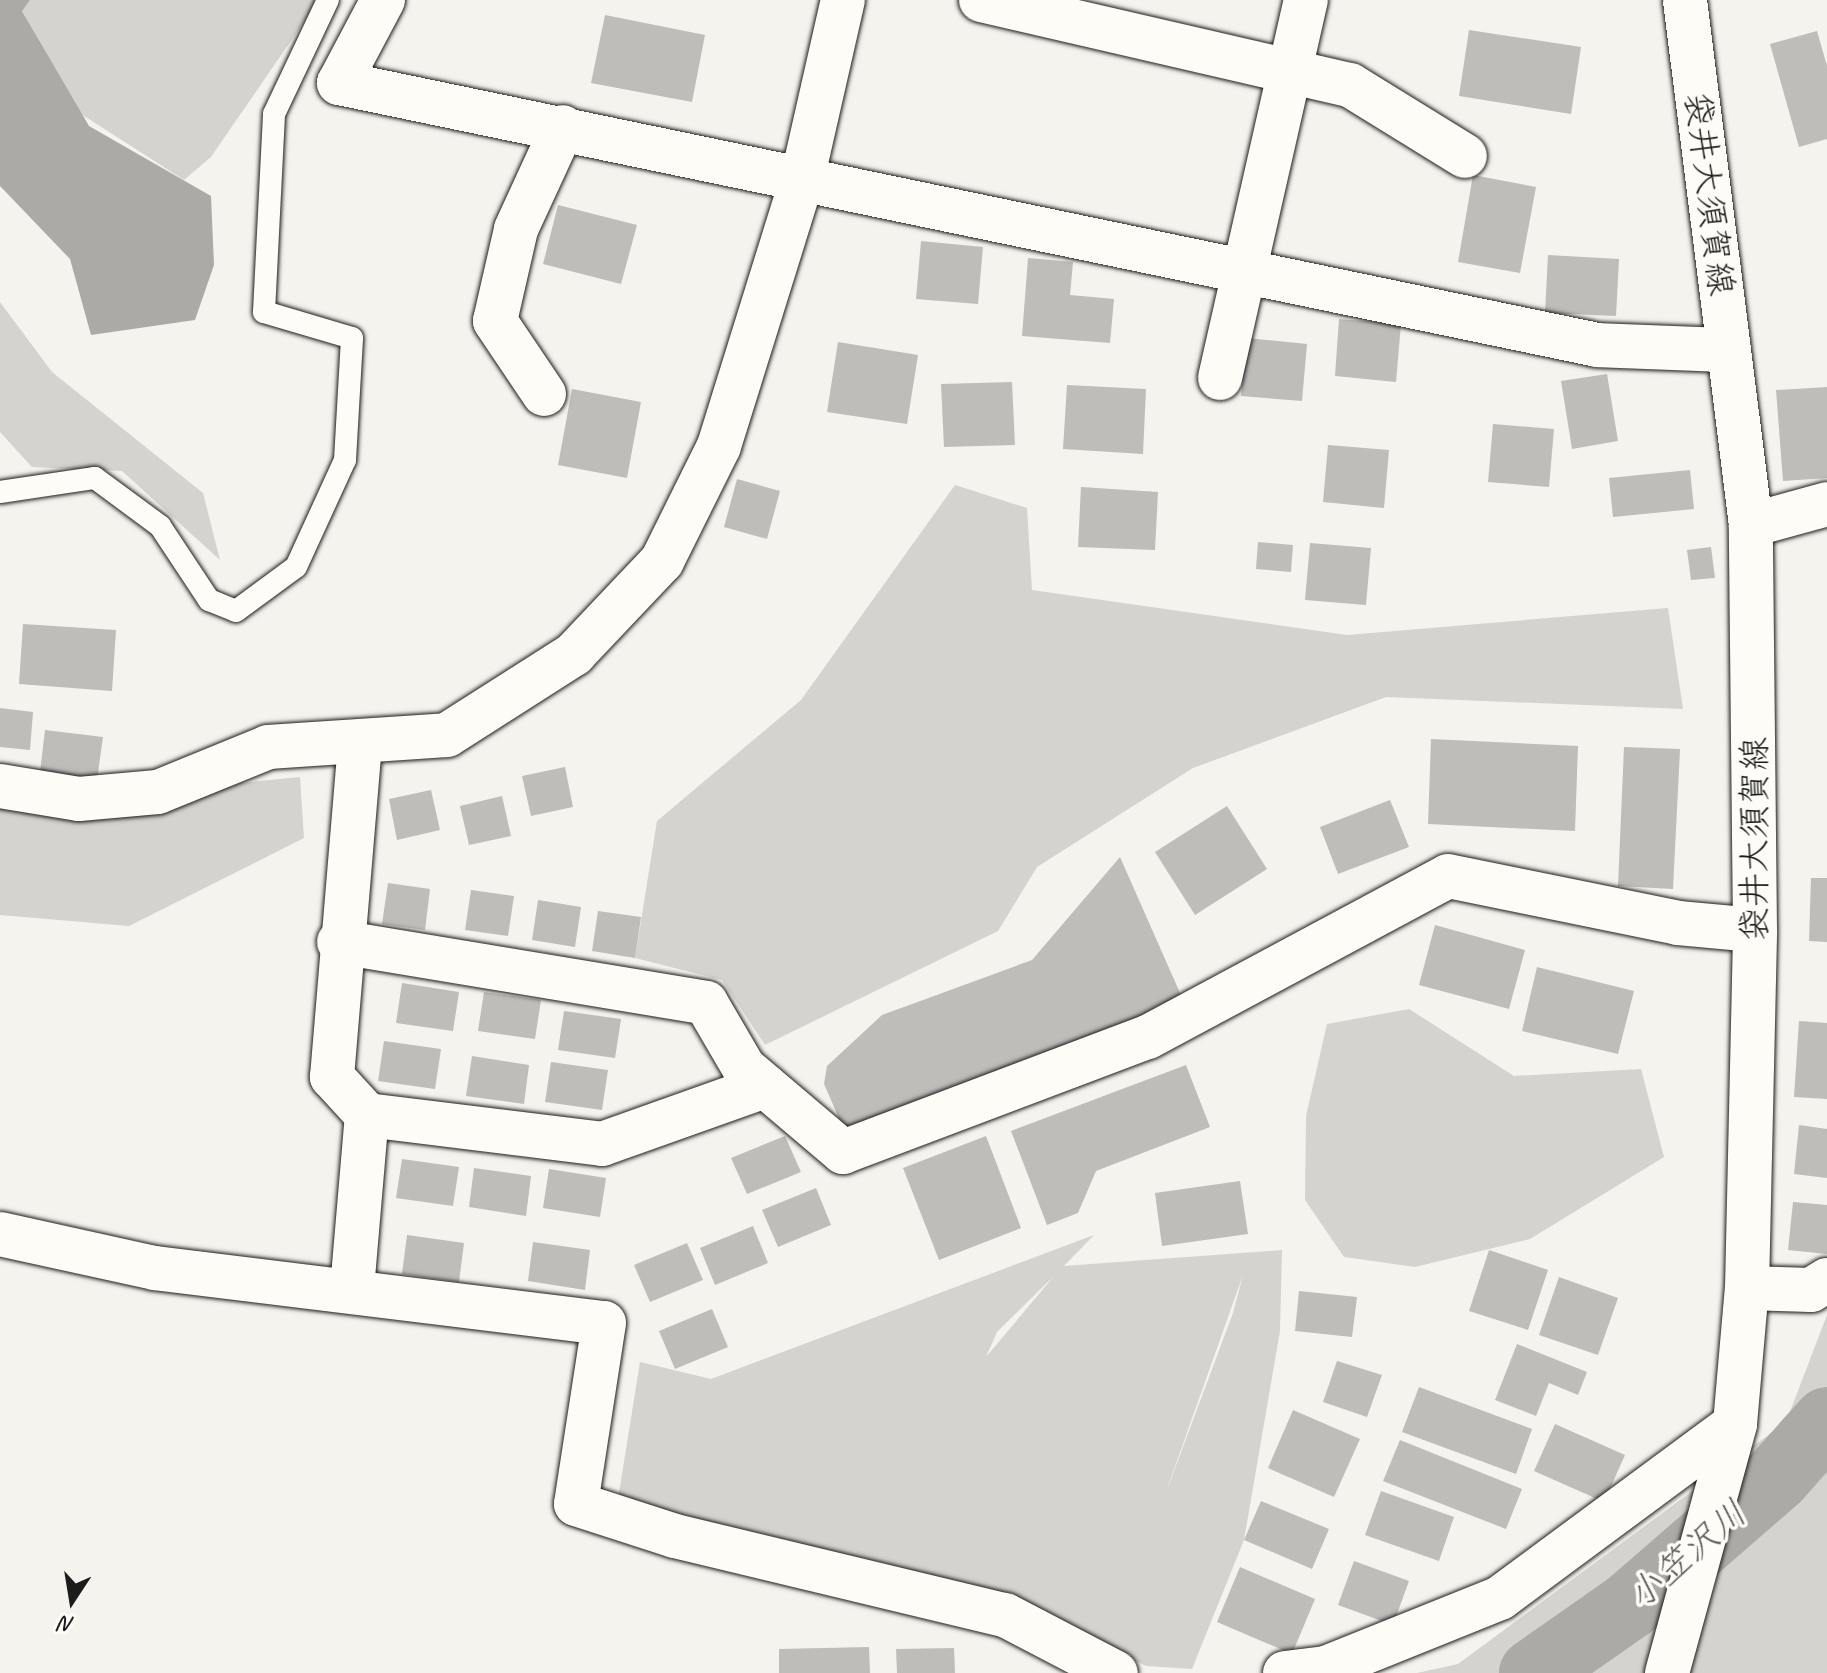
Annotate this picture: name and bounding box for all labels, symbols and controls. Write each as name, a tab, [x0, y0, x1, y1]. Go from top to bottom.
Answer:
street label: 袋井大須賀線	[1677, 90, 1743, 298]
street label: 袋井大須賀線	[1734, 737, 1774, 941]
water label: 小笠沢川	[1618, 1491, 1756, 1619]
north arrow	[32, 1561, 112, 1641]
text: N	[57, 1609, 77, 1640]

